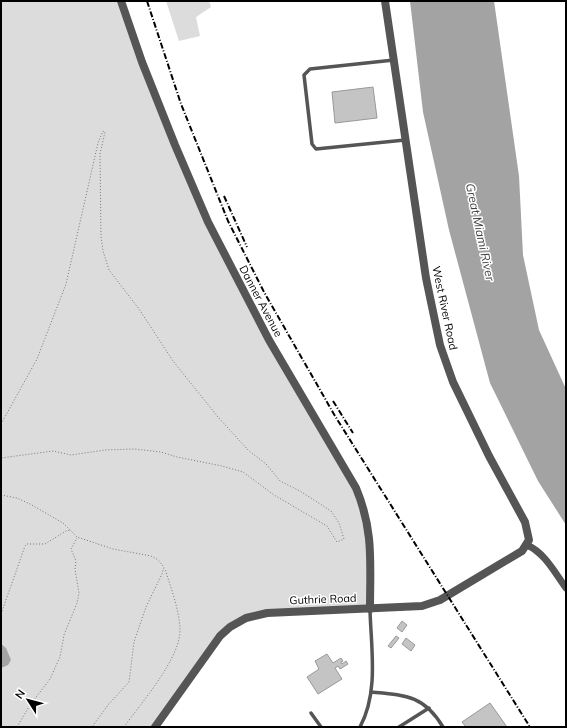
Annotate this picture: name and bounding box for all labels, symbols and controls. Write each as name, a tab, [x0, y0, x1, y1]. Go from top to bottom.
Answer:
water label: Great Miami River	[463, 182, 498, 283]
street label: Danner Avenue	[236, 263, 286, 339]
street label: West River Road	[429, 265, 461, 351]
street label: Guthrie Road	[289, 591, 357, 607]
north arrow	[8, 680, 48, 720]
text: N	[12, 687, 28, 702]

